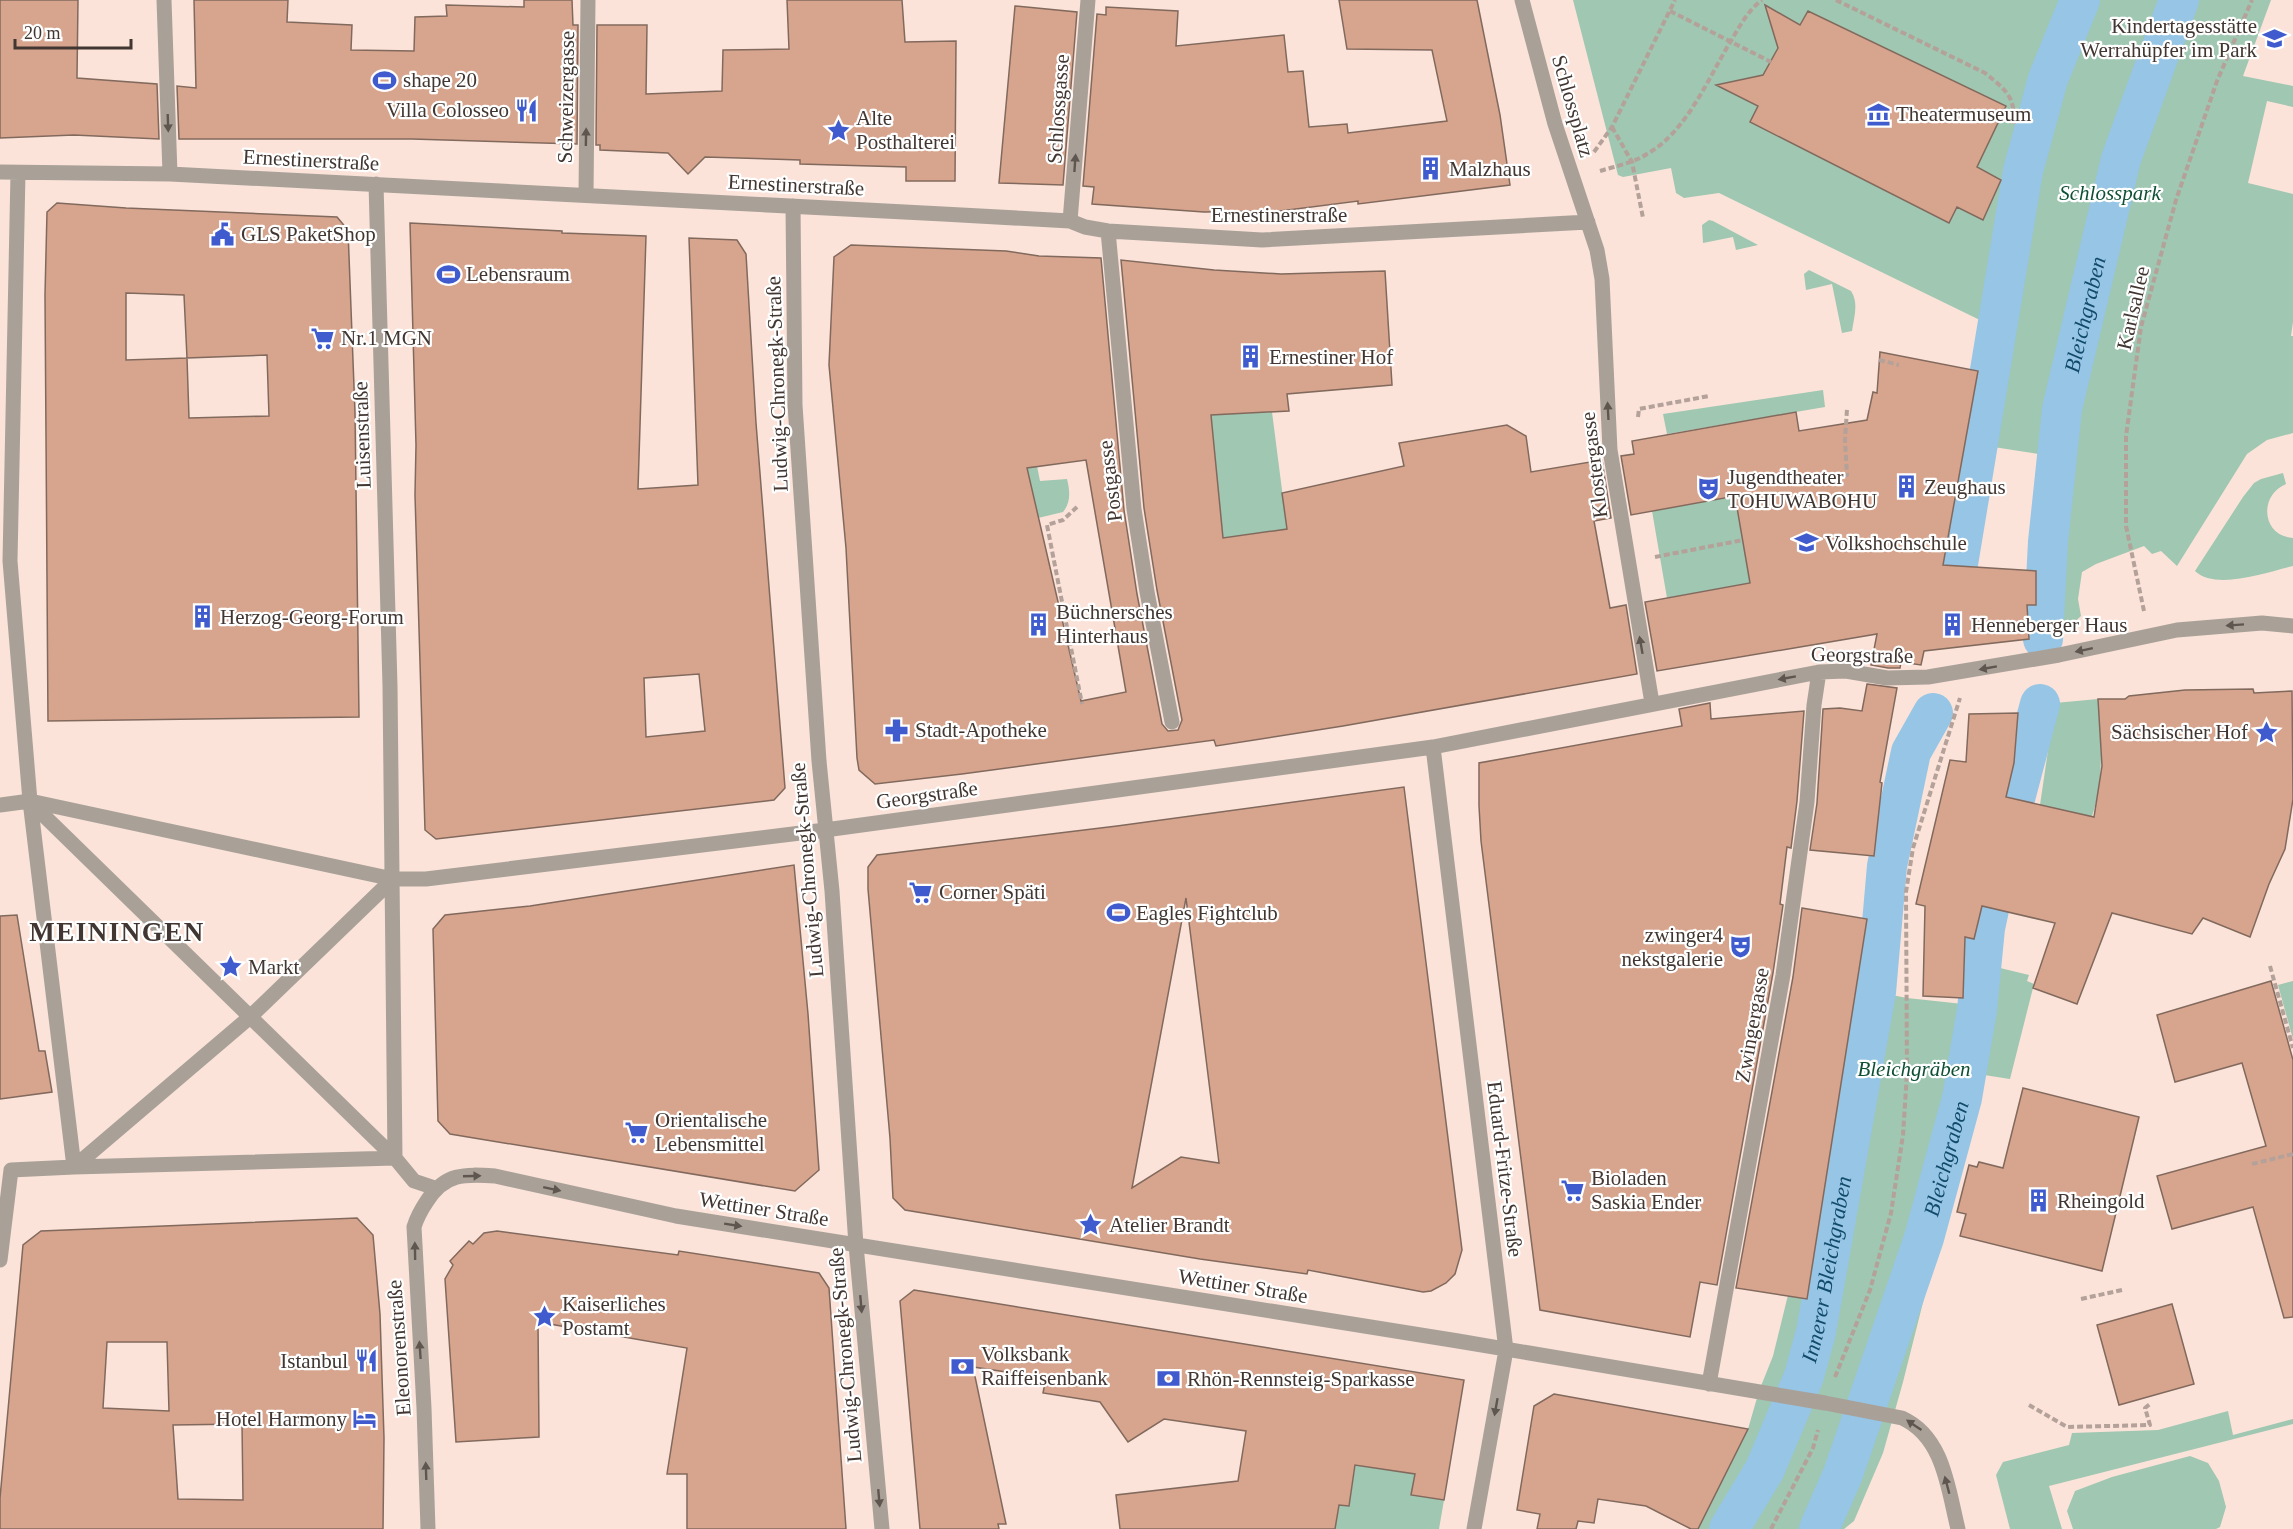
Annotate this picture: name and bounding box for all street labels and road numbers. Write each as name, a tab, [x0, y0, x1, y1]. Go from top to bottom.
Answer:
street label: Schweizergasse	[553, 31, 579, 163]
street label: Schlossplatz	[1547, 52, 1599, 160]
street label: Schlossgasse	[1042, 53, 1074, 165]
street label: Ernestinerstraße	[242, 144, 380, 176]
street label: Ernestinerstraße	[727, 169, 865, 201]
street label: Ernestinerstraße	[1211, 203, 1347, 227]
street label: Karlsallee	[2112, 264, 2154, 352]
street label: Ludwig-Chronegk-Straße	[761, 276, 793, 492]
street label: Luisenstraße	[348, 381, 376, 489]
street label: Klostergasse	[1576, 410, 1612, 520]
street label: Postgasse	[1093, 439, 1127, 523]
street label: Georgstraße	[1811, 642, 1913, 668]
street label: Ludwig-Chronegk-Straße	[786, 761, 828, 979]
street label: Georgstraße	[875, 776, 979, 814]
street label: Zwingergasse	[1730, 966, 1774, 1084]
street label: Eduard-Fritze-Straße	[1482, 1080, 1528, 1258]
street label: Wettiner Straße	[698, 1187, 830, 1231]
street label: Ludwig-Chronegk-Straße	[824, 1246, 866, 1464]
street label: Wettiner Straße	[1177, 1264, 1309, 1308]
street label: Eleonorenstraße	[382, 1279, 416, 1417]

